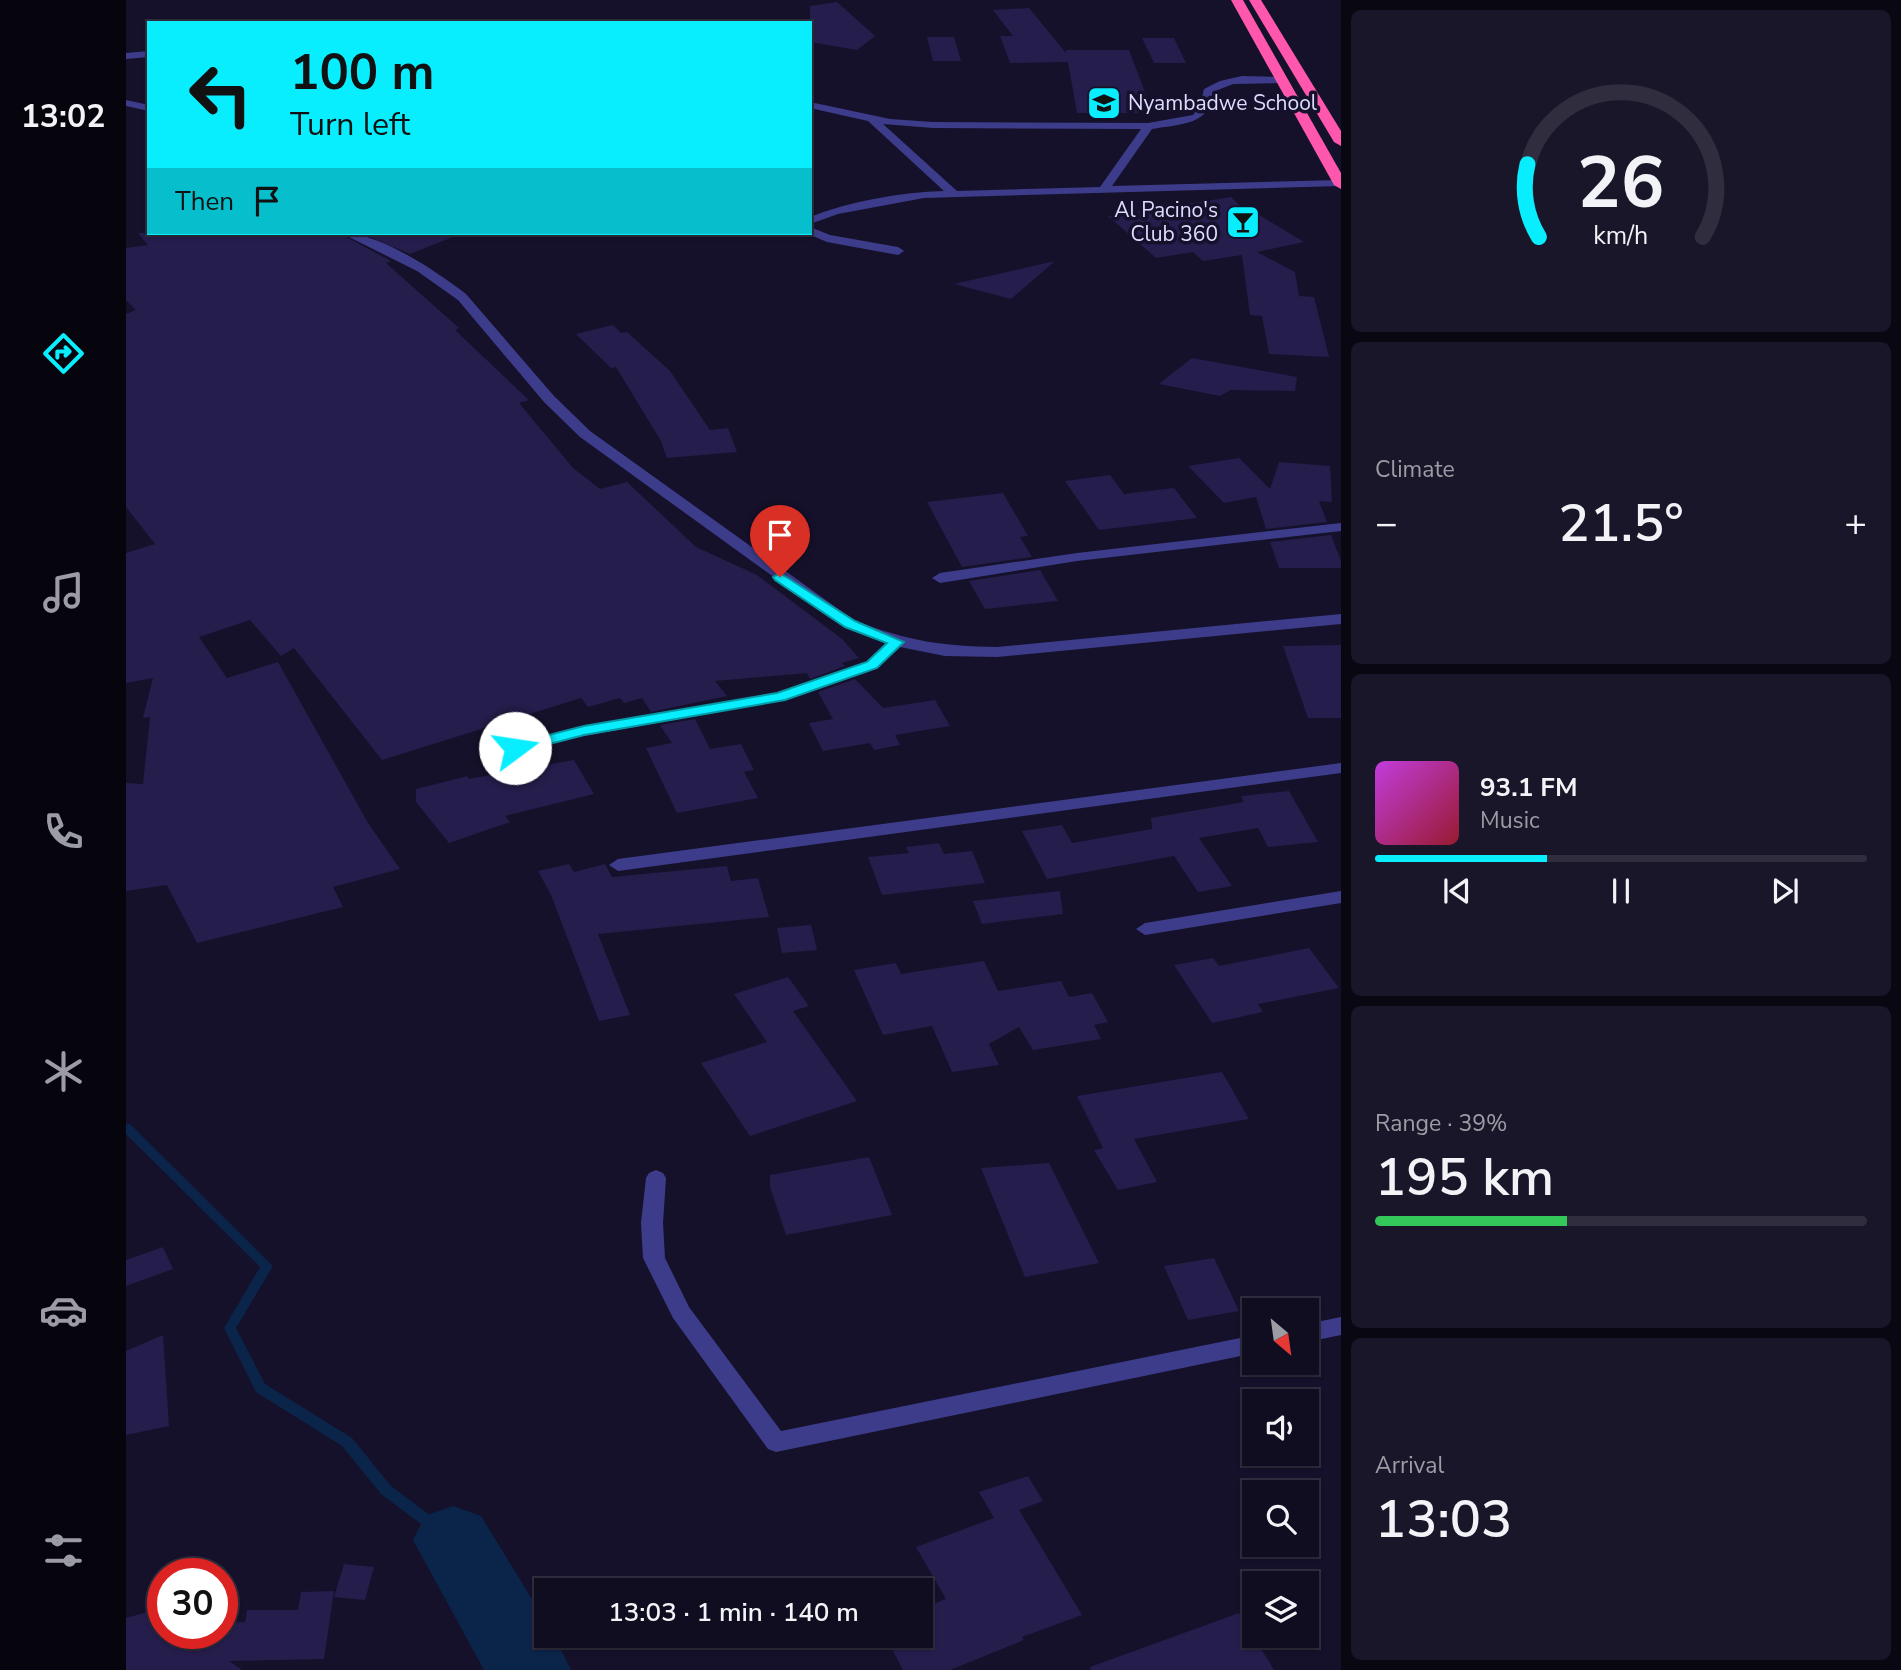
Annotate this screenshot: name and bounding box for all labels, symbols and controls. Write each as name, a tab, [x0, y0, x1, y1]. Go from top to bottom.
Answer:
text: 100 m	[290, 39, 434, 106]
icon: left	[175, 49, 266, 140]
school or university icon: Nyambadwe School	[1085, 84, 1123, 122]
place label: Nyambadwe School	[1128, 89, 1318, 117]
text: 13:02	[21, 95, 105, 138]
text: Turn left	[290, 103, 410, 146]
text: 26	[1577, 133, 1665, 233]
icon: arrive	[248, 182, 286, 220]
text: Then	[175, 184, 234, 219]
place label: Al Pacino's Club 360	[1114, 196, 1218, 248]
bar icon: Al Pacino's Club 360	[1224, 203, 1262, 241]
text: km/h	[1593, 219, 1649, 253]
icon: directions	[39, 329, 88, 378]
text: Climate	[1375, 454, 1455, 485]
text: 21.5°	[1558, 488, 1684, 559]
text: −	[1375, 498, 1398, 549]
text: +	[1844, 498, 1867, 549]
pin	[750, 505, 810, 577]
icon: arrive	[761, 516, 799, 554]
icon: music	[39, 568, 88, 617]
position arrow	[478, 711, 552, 785]
text: 93.1 FM	[1480, 770, 1577, 805]
text: Music	[1480, 805, 1540, 836]
icon: phone	[39, 807, 88, 856]
icon: previous	[1438, 872, 1476, 910]
icon: pause	[1602, 872, 1640, 910]
icon: next	[1766, 872, 1804, 910]
icon: climate	[39, 1047, 88, 1096]
text: Range · 39%	[1375, 1108, 1507, 1139]
text: 195 km	[1375, 1142, 1554, 1213]
icon: car	[39, 1286, 88, 1335]
north arrow	[1242, 1298, 1320, 1376]
map controls	[1242, 1298, 1319, 1648]
button: sound	[1242, 1389, 1319, 1466]
text: Arrival	[1375, 1450, 1444, 1481]
button: search	[1242, 1480, 1319, 1557]
text: 13:03	[1375, 1484, 1512, 1555]
icon: filters	[39, 1526, 88, 1575]
speed limit sign: 30	[147, 1558, 238, 1649]
button: layers	[1242, 1571, 1319, 1648]
text: 13:03 · 1 min · 140 m	[608, 1595, 859, 1630]

